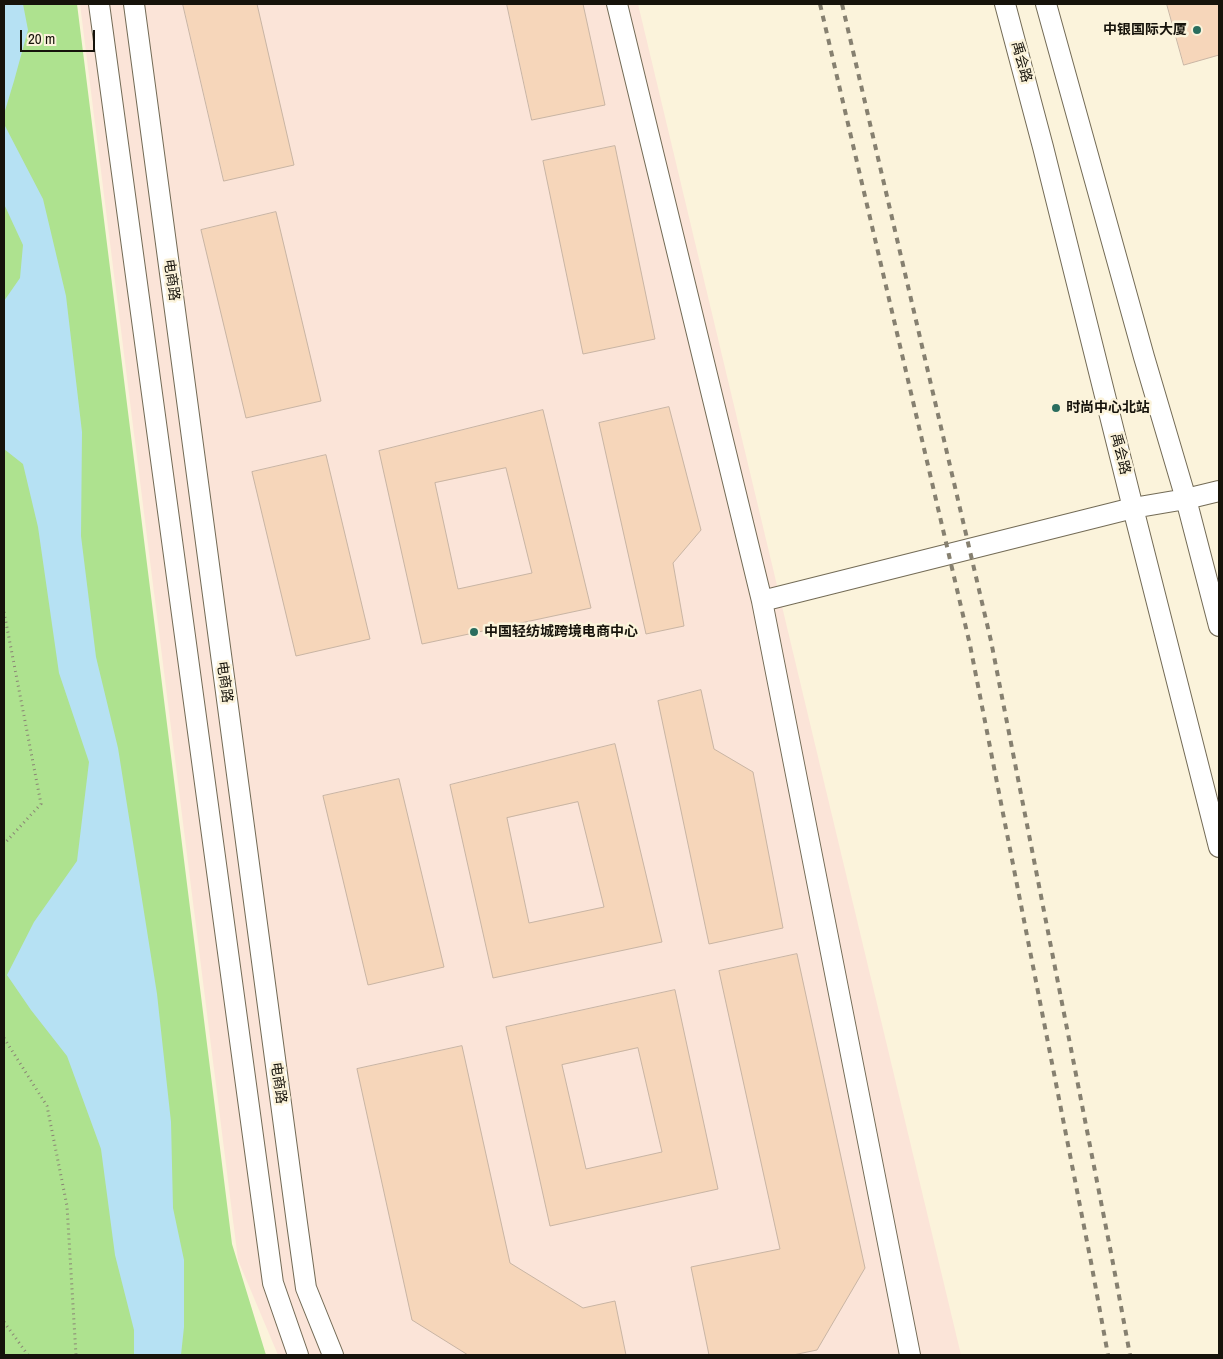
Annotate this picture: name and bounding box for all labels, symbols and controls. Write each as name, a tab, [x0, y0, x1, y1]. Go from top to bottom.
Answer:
scale bar	[22, 20, 98, 52]
place label: 中银国际大厦	[1103, 22, 1187, 38]
marker: 中银国际大厦	[1191, 24, 1203, 36]
text: 20 m	[28, 28, 55, 49]
street label: 禹会路	[1007, 40, 1035, 84]
street label: 电商路	[160, 258, 182, 302]
place label: 时尚中心北站	[1066, 400, 1150, 416]
marker: 时尚中心北站	[1050, 402, 1062, 414]
street label: 禹会路	[1107, 432, 1133, 476]
place label: 中国轻纺城跨境电商中心	[484, 624, 638, 640]
marker: 中国轻纺城跨境电商中心	[468, 626, 480, 638]
street label: 电商路	[213, 660, 235, 704]
street label: 电商路	[267, 1061, 289, 1105]

